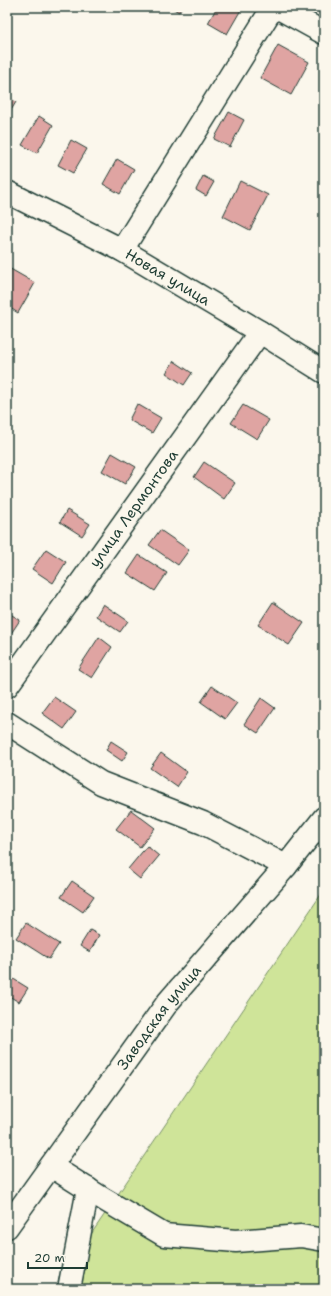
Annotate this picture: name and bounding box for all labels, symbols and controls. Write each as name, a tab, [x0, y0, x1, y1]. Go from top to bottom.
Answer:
street label: Новая улица	[121, 244, 215, 311]
street label: улица Лермонтова	[85, 445, 183, 571]
street label: Заводская улица	[113, 960, 206, 1074]
scale bar	[28, 1244, 87, 1270]
text: 20 m	[34, 1250, 65, 1266]

